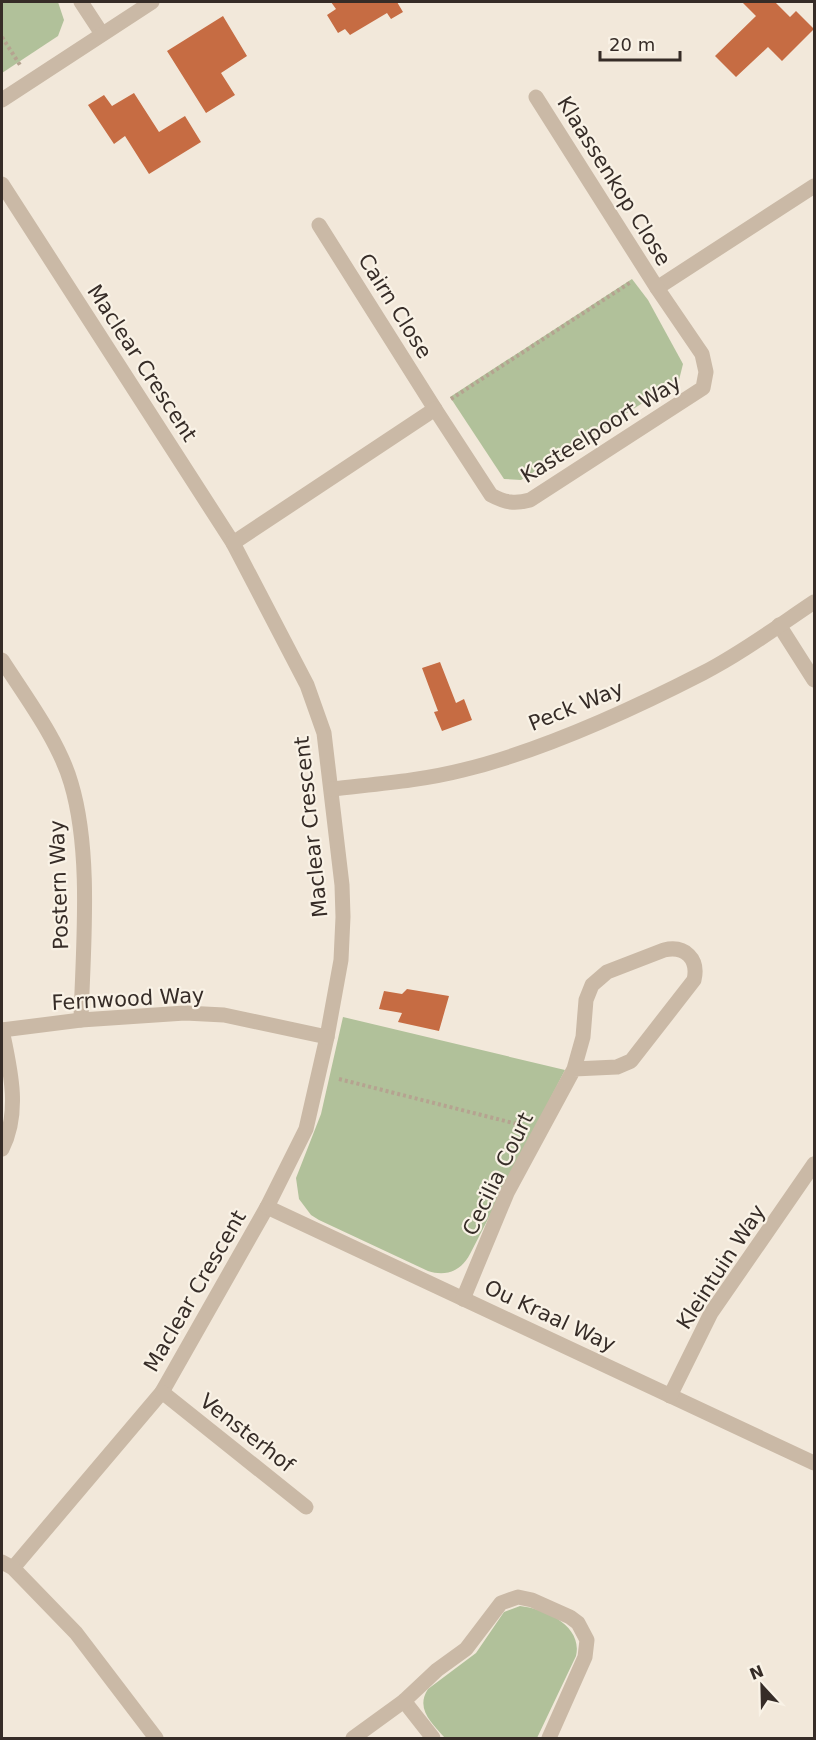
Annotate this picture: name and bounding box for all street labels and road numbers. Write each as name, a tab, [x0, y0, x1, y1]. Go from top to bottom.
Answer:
street label: Klaassenkop Close	[552, 92, 676, 270]
street label: Cairn Close	[353, 249, 437, 363]
street label: Maclear Crescent	[82, 280, 202, 446]
street label: Kasteelpoort Way	[516, 370, 686, 488]
street label: Peck Way	[525, 676, 627, 736]
street label: Maclear Crescent	[290, 735, 332, 919]
street label: Postern Way	[45, 820, 73, 950]
street label: Fernwood Way	[51, 983, 205, 1015]
street label: Cecilia Court	[458, 1109, 538, 1239]
street label: Kleintuin Way	[672, 1200, 770, 1334]
street label: Maclear Crescent	[139, 1206, 251, 1376]
street label: Ou Kraal Way	[481, 1275, 619, 1357]
street label: Vensterhof	[195, 1389, 299, 1478]

